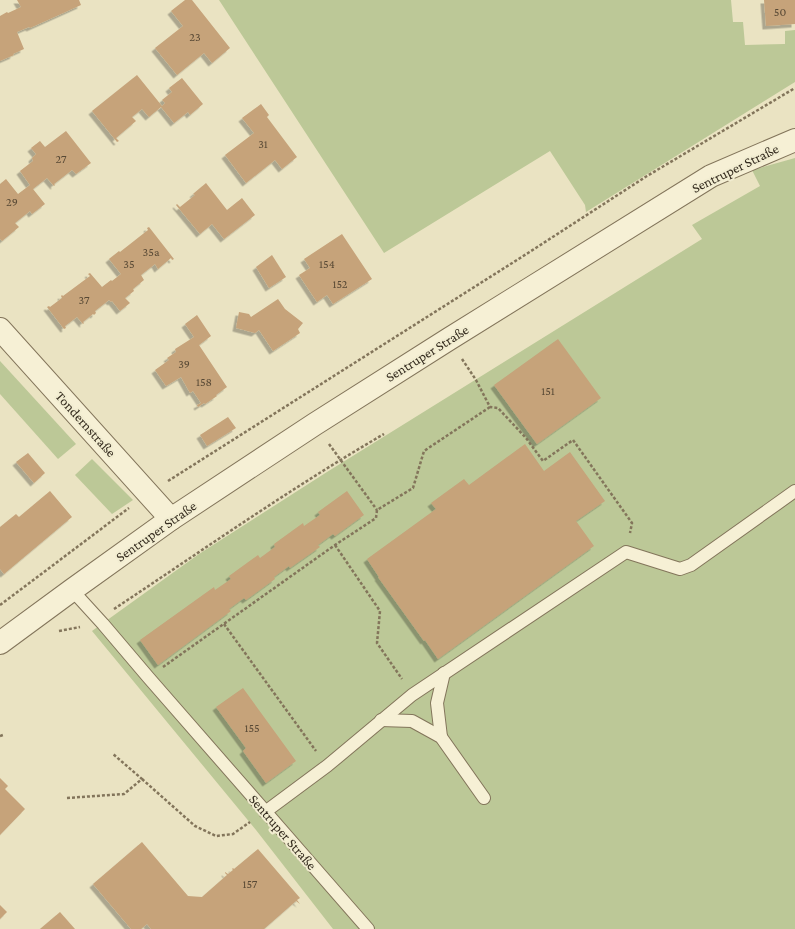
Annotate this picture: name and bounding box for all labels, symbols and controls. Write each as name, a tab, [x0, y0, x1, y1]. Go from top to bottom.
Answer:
house number: 50	[774, 5, 786, 19]
house number: 23	[189, 30, 201, 44]
house number: 31	[258, 137, 268, 151]
street label: Sentruper Straße	[689, 140, 781, 196]
house number: 27	[55, 152, 67, 166]
house number: 29	[6, 195, 18, 209]
house number: 35a	[143, 245, 160, 259]
house number: 35	[123, 257, 135, 271]
house number: 154	[319, 257, 335, 271]
house number: 152	[332, 277, 348, 291]
house number: 37	[78, 293, 90, 307]
street label: Sentruper Straße	[383, 321, 471, 385]
house number: 39	[178, 357, 190, 371]
house number: 158	[196, 375, 212, 389]
house number: 151	[541, 384, 555, 398]
street label: Tondernstraße	[52, 388, 120, 460]
street label: Sentruper Straße	[113, 497, 199, 565]
house number: 155	[244, 721, 260, 735]
street label: Sentruper Straße	[246, 791, 320, 873]
house number: 157	[243, 877, 258, 891]

